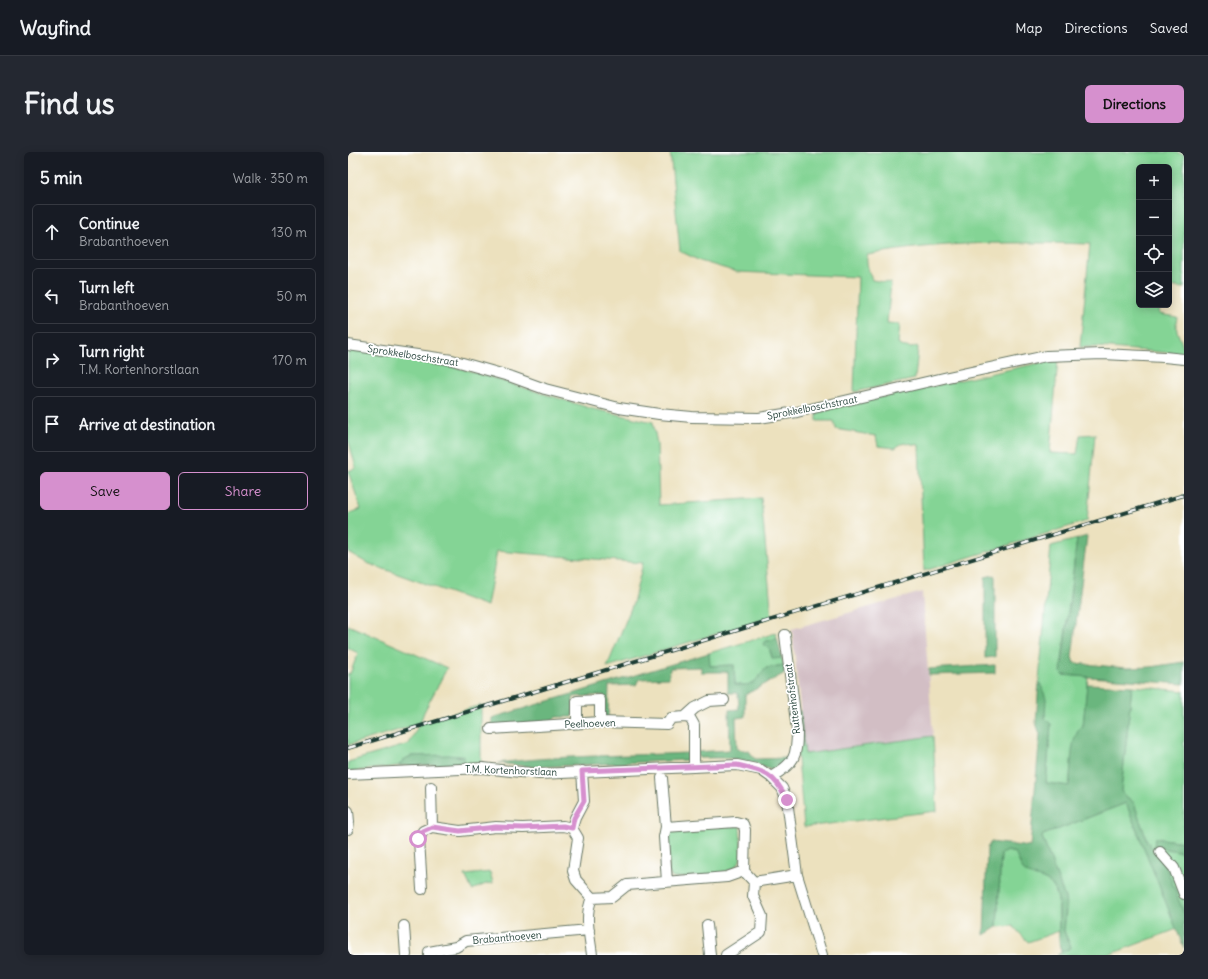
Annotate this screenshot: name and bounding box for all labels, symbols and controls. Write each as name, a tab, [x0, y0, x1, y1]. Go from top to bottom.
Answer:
text: Wayfind	[20, 16, 91, 40]
text: Map	[1015, 19, 1042, 37]
text: Directions	[1064, 19, 1128, 37]
text: Saved	[1150, 19, 1188, 37]
button: Directions	[1085, 85, 1184, 123]
text: Find us	[24, 86, 115, 122]
map controls	[1136, 164, 1172, 308]
button: +	[1136, 164, 1172, 200]
text: 5 min	[40, 167, 82, 189]
text: Walk · 350 m	[233, 170, 308, 187]
button: −	[1136, 200, 1172, 236]
text: Continue	[79, 214, 140, 233]
icon: ahead	[41, 221, 63, 243]
text: 130 m	[271, 224, 307, 241]
text: Brabanthoeven	[79, 233, 169, 250]
button: locate	[1136, 236, 1172, 272]
button: layers	[1136, 272, 1172, 308]
text: Turn left	[79, 278, 134, 297]
icon: left	[41, 285, 63, 307]
text: 50 m	[276, 288, 307, 305]
text: Brabanthoeven	[79, 297, 169, 314]
text: Turn right	[79, 342, 144, 361]
street label: Sprokkelboschstraat	[367, 342, 460, 369]
icon: right	[41, 349, 63, 371]
text: 170 m	[272, 352, 307, 369]
text: T.M. Kortenhorstlaan	[79, 361, 199, 378]
street label: Sprokkelboschstraat	[766, 392, 859, 423]
icon: arrive	[41, 413, 63, 435]
text: Arrive at destination	[79, 415, 215, 434]
button: Save	[40, 472, 170, 510]
button: Share	[178, 472, 308, 510]
street label: Ruttenhofstraat	[782, 662, 803, 735]
street label: Peelhoeven	[564, 716, 616, 731]
street label: T.M. Kortenhorstlaan	[465, 762, 558, 779]
route end	[778, 791, 796, 809]
route start	[409, 830, 427, 848]
street label: Brabanthoeven	[472, 928, 542, 947]

